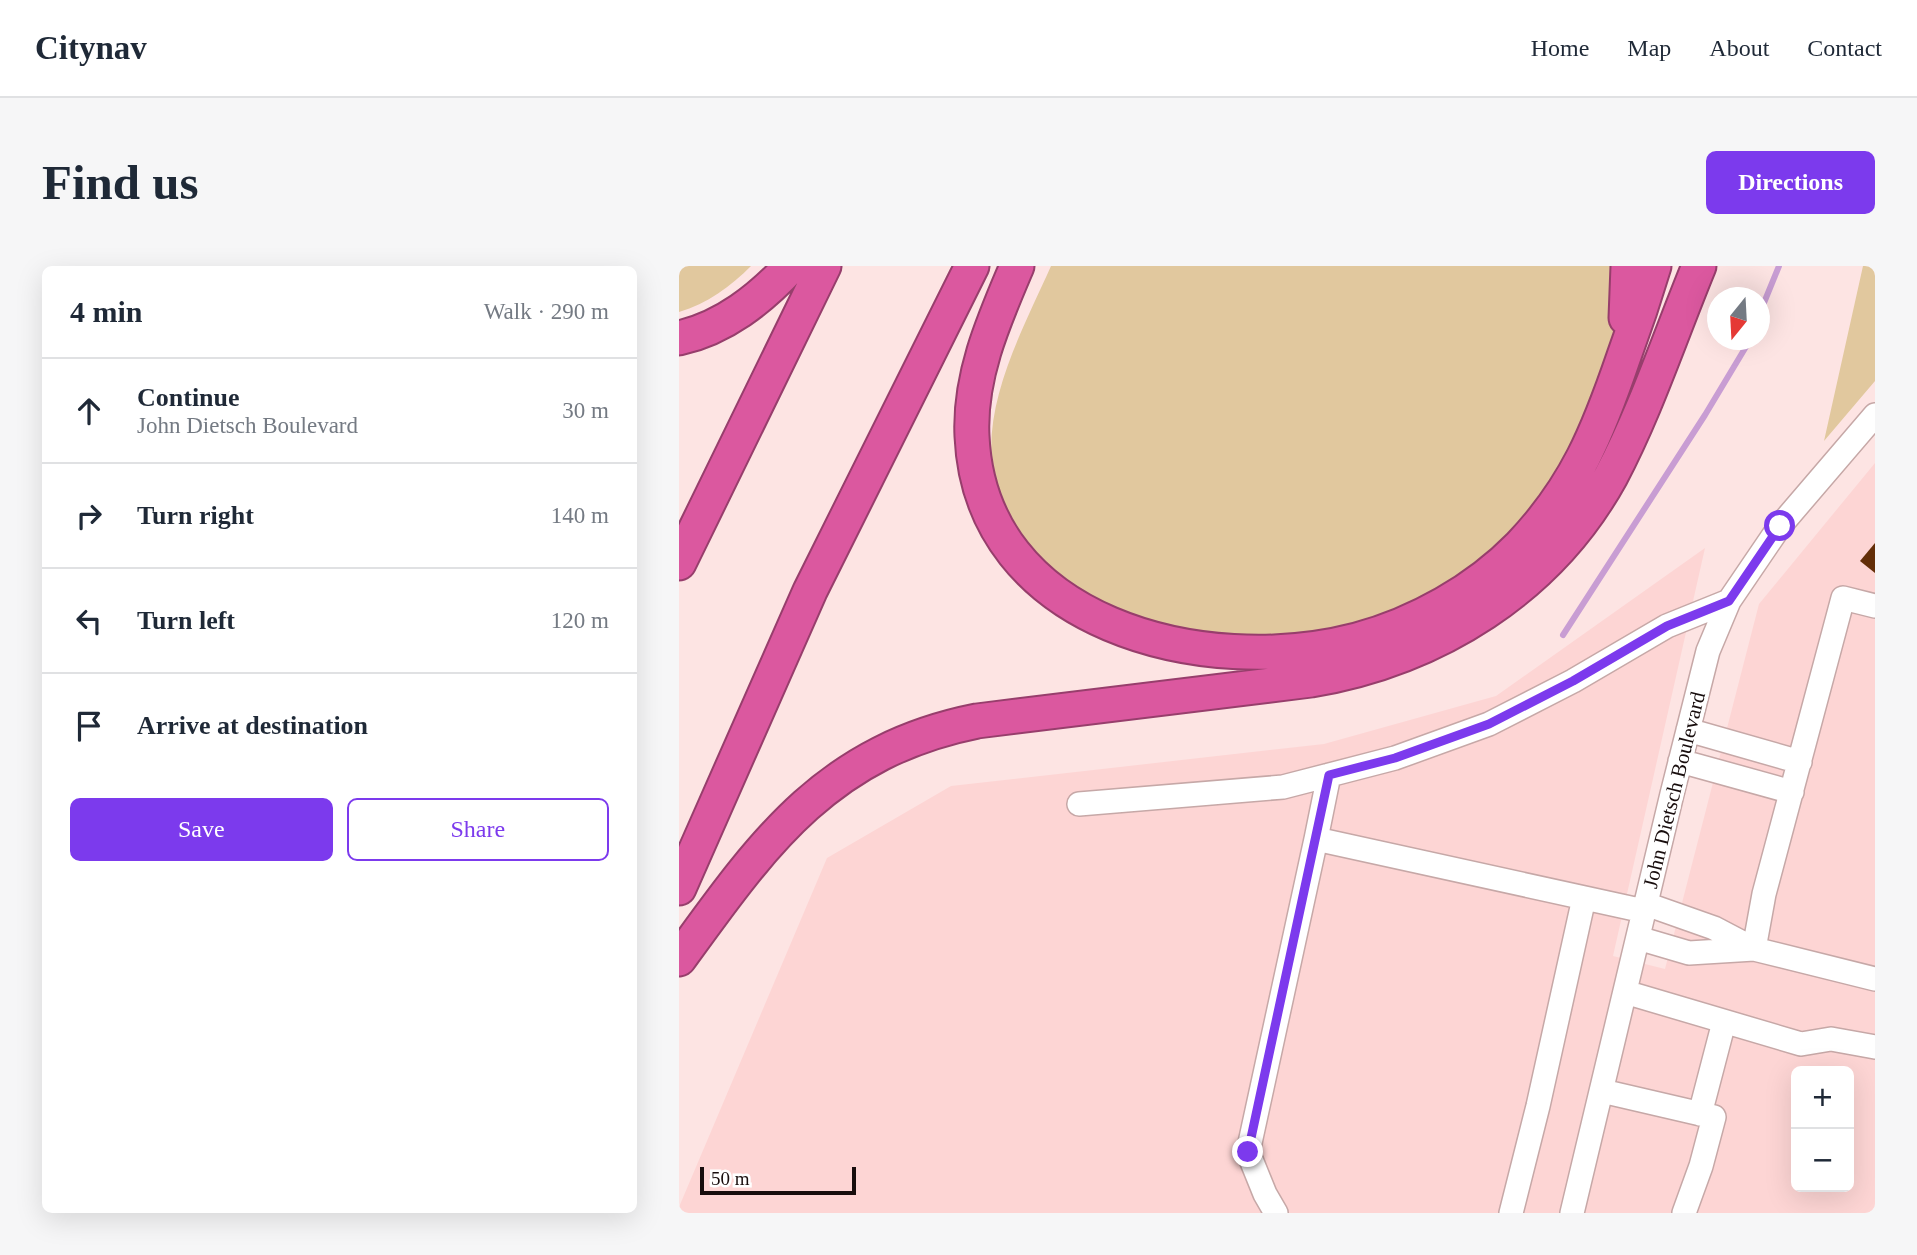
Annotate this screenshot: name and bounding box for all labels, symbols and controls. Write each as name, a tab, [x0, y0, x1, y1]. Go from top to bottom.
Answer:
text: Citynav	[35, 30, 147, 66]
text: Home	[1531, 35, 1589, 61]
text: Map	[1627, 35, 1671, 61]
text: About	[1709, 35, 1769, 61]
text: Contact	[1807, 35, 1882, 61]
button: Directions	[1706, 151, 1875, 214]
text: Find us	[42, 155, 199, 210]
north arrow	[1707, 287, 1770, 350]
text: 4 min	[70, 295, 143, 328]
text: Walk · 290 m	[484, 299, 609, 324]
text: Continue	[137, 383, 240, 412]
icon: ahead	[70, 392, 108, 430]
text: 30 m	[562, 398, 609, 423]
text: John Dietsch Boulevard	[137, 413, 358, 438]
icon: right	[70, 497, 108, 535]
text: Turn right	[137, 501, 254, 530]
text: 140 m	[551, 503, 609, 528]
route start	[1764, 510, 1795, 541]
icon: left	[70, 602, 108, 640]
text: Turn left	[137, 606, 235, 635]
text: 120 m	[551, 608, 609, 633]
street label: John Dietsch Boulevard	[1638, 689, 1710, 891]
icon: arrive	[70, 707, 108, 745]
text: Arrive at destination	[137, 711, 368, 740]
button: Save	[70, 798, 333, 861]
button: Share	[347, 798, 609, 861]
map controls	[1791, 1066, 1854, 1192]
button: +	[1791, 1066, 1854, 1129]
button: −	[1791, 1129, 1854, 1192]
route end	[1232, 1136, 1263, 1167]
scale bar	[700, 1164, 856, 1196]
text: 50 m	[711, 1168, 750, 1189]

